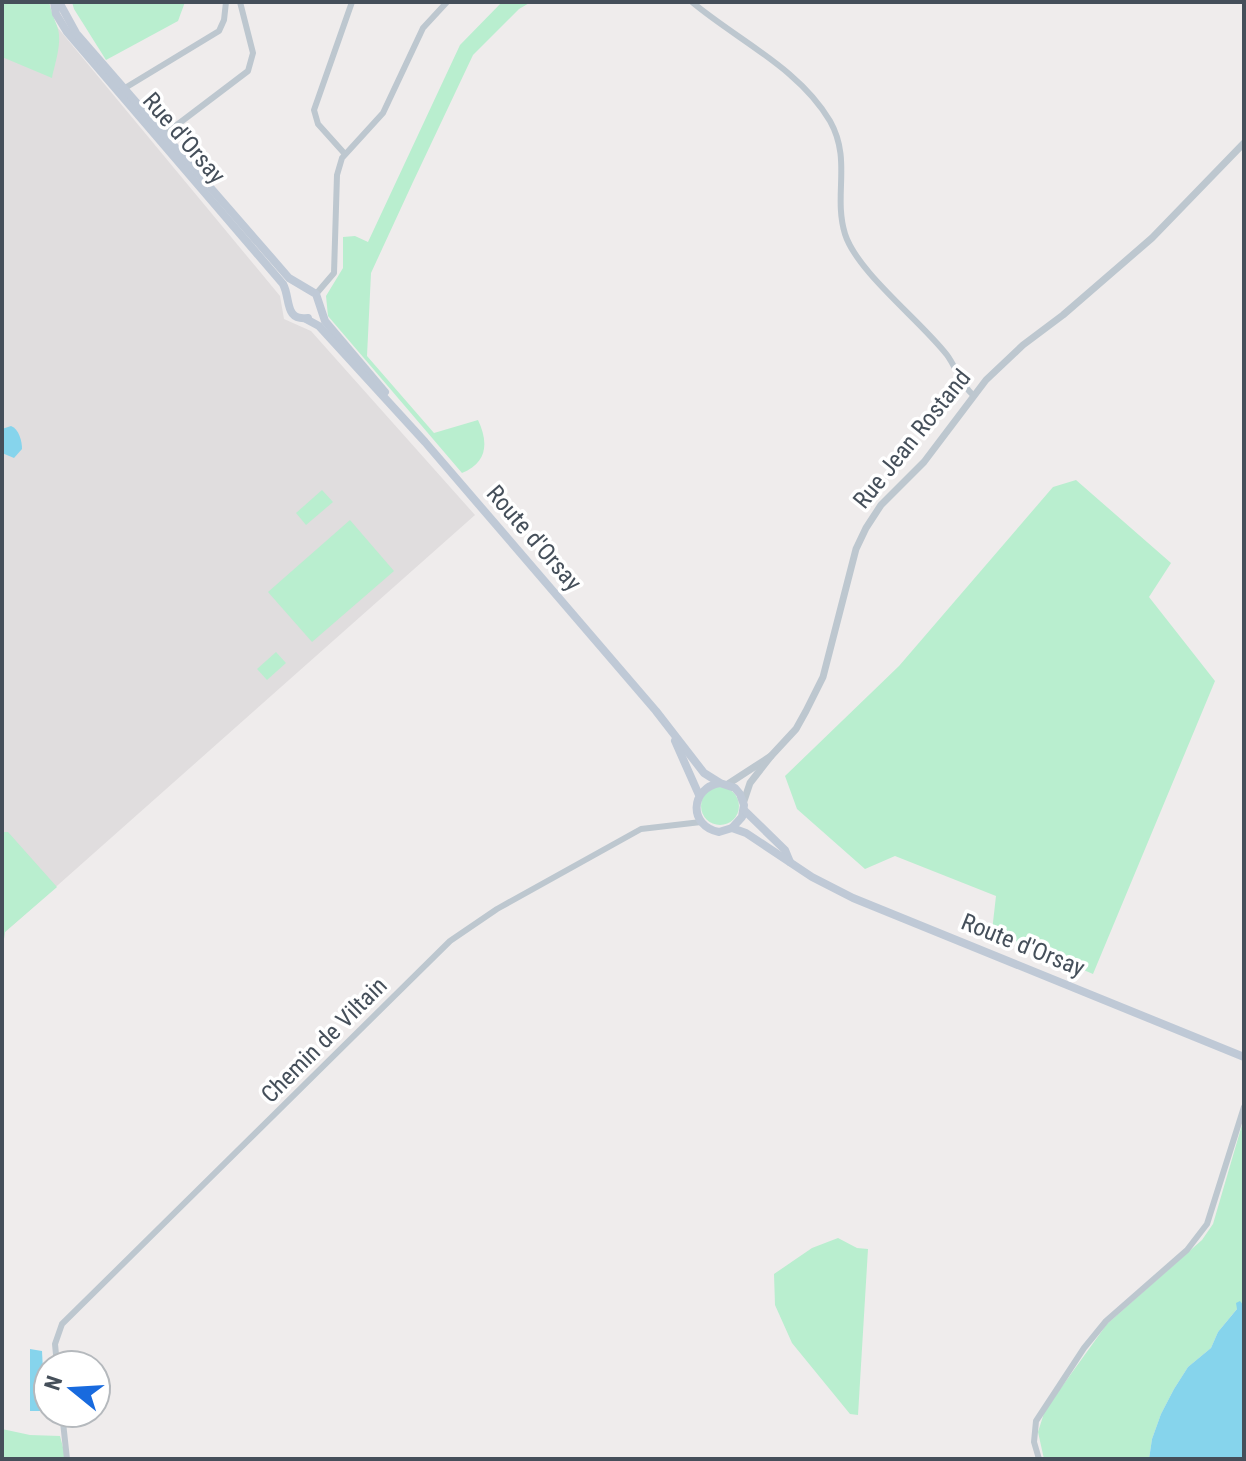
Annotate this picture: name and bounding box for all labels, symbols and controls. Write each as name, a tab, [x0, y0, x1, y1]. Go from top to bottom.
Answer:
street label: Rue d'Orsay	[137, 87, 231, 189]
street label: Rue Jean Rostand	[847, 364, 977, 514]
street label: Route d'Orsay	[481, 480, 587, 596]
street label: Route d'Orsay	[957, 908, 1089, 982]
street label: Chemin de Viltain	[255, 971, 393, 1109]
north arrow	[32, 1349, 112, 1429]
text: N	[39, 1373, 67, 1393]

